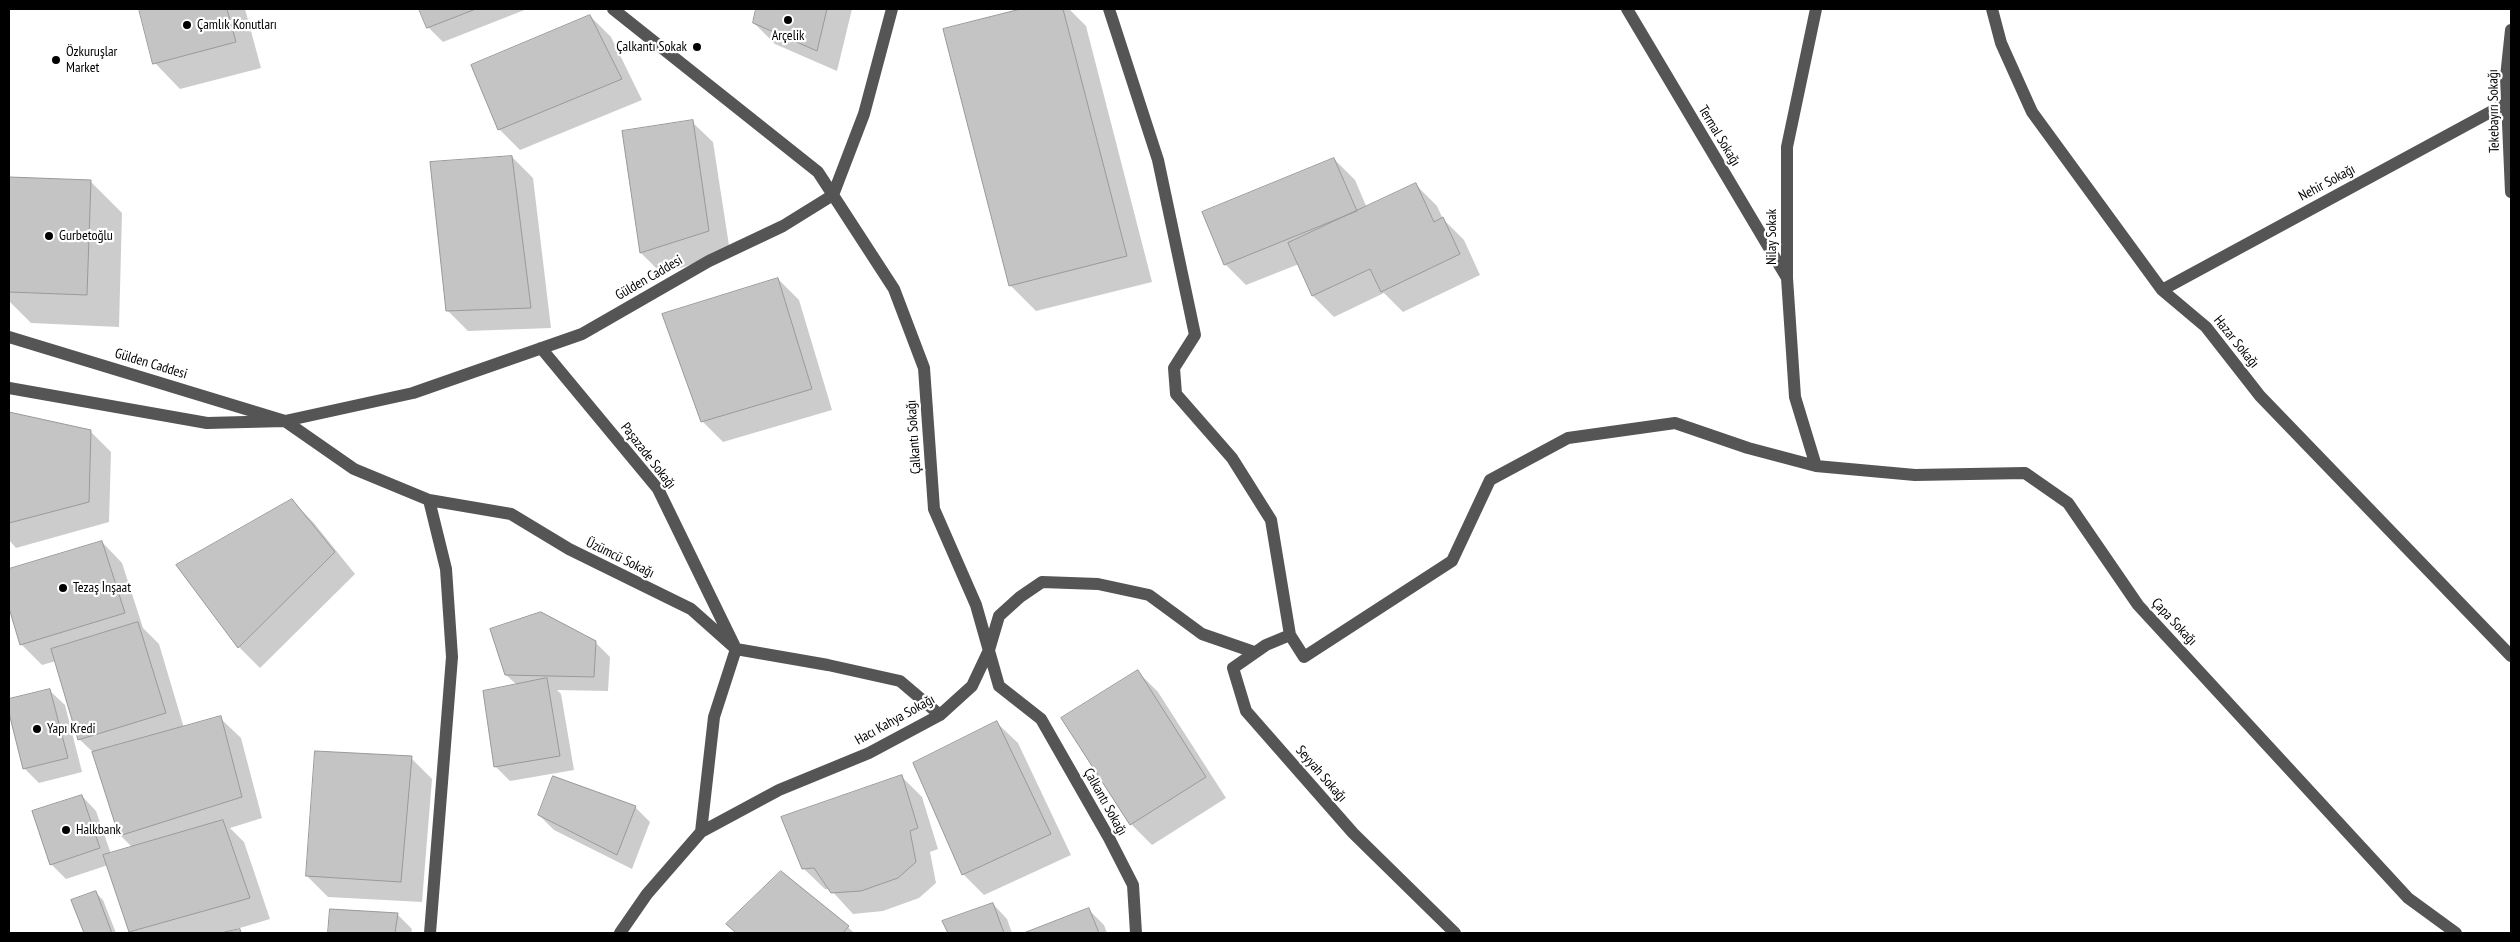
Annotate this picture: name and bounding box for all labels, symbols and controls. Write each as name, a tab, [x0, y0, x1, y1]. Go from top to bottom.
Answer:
marker: Arçelik	[782, 14, 794, 26]
place label: Çamlık Konutları	[197, 17, 277, 33]
marker: Çamlık Konutları	[181, 19, 193, 31]
place label: Arçelik	[772, 28, 804, 44]
place label: Çalkantı Sokak	[616, 39, 687, 55]
marker: Çalkantı Sokak	[691, 41, 703, 53]
place label: Özkuruşlar Market	[66, 44, 117, 76]
marker: Özkuruşlar Market	[50, 54, 62, 66]
street label: Tekebayırı Sokağı	[2485, 69, 2503, 153]
street label: Termal Sokağı	[1694, 103, 1744, 169]
street label: Nehir Sokağı	[2296, 161, 2358, 205]
street label: Nilay Sokak	[1764, 209, 1780, 265]
place label: Gurbetoğlu	[59, 228, 113, 244]
marker: Gurbetoğlu	[43, 230, 55, 242]
street label: Gülden Caddesi	[612, 252, 686, 304]
street label: Hazar Sokağı	[2210, 312, 2262, 372]
street label: Gülden Caddesi	[113, 345, 189, 383]
street label: Çalkantı Sokağı	[903, 399, 925, 475]
street label: Paşazade Sokağı	[617, 420, 679, 492]
street label: Üzümcü Sokağı	[583, 534, 657, 582]
place label: Tezaş İnşaat	[73, 580, 131, 596]
marker: Tezaş İnşaat	[57, 582, 69, 594]
street label: Çapa Sokağı	[2148, 595, 2200, 649]
street label: Hacı Kahya Sokağı	[852, 691, 938, 749]
place label: Yapı Kredi	[47, 721, 96, 737]
marker: Yapı Kredi	[31, 723, 43, 735]
street label: Seyyah Sokağı	[1292, 742, 1350, 806]
street label: Çalkantı Sokağı	[1080, 765, 1130, 839]
place label: Halkbank	[76, 822, 121, 838]
marker: Halkbank	[60, 824, 72, 836]

